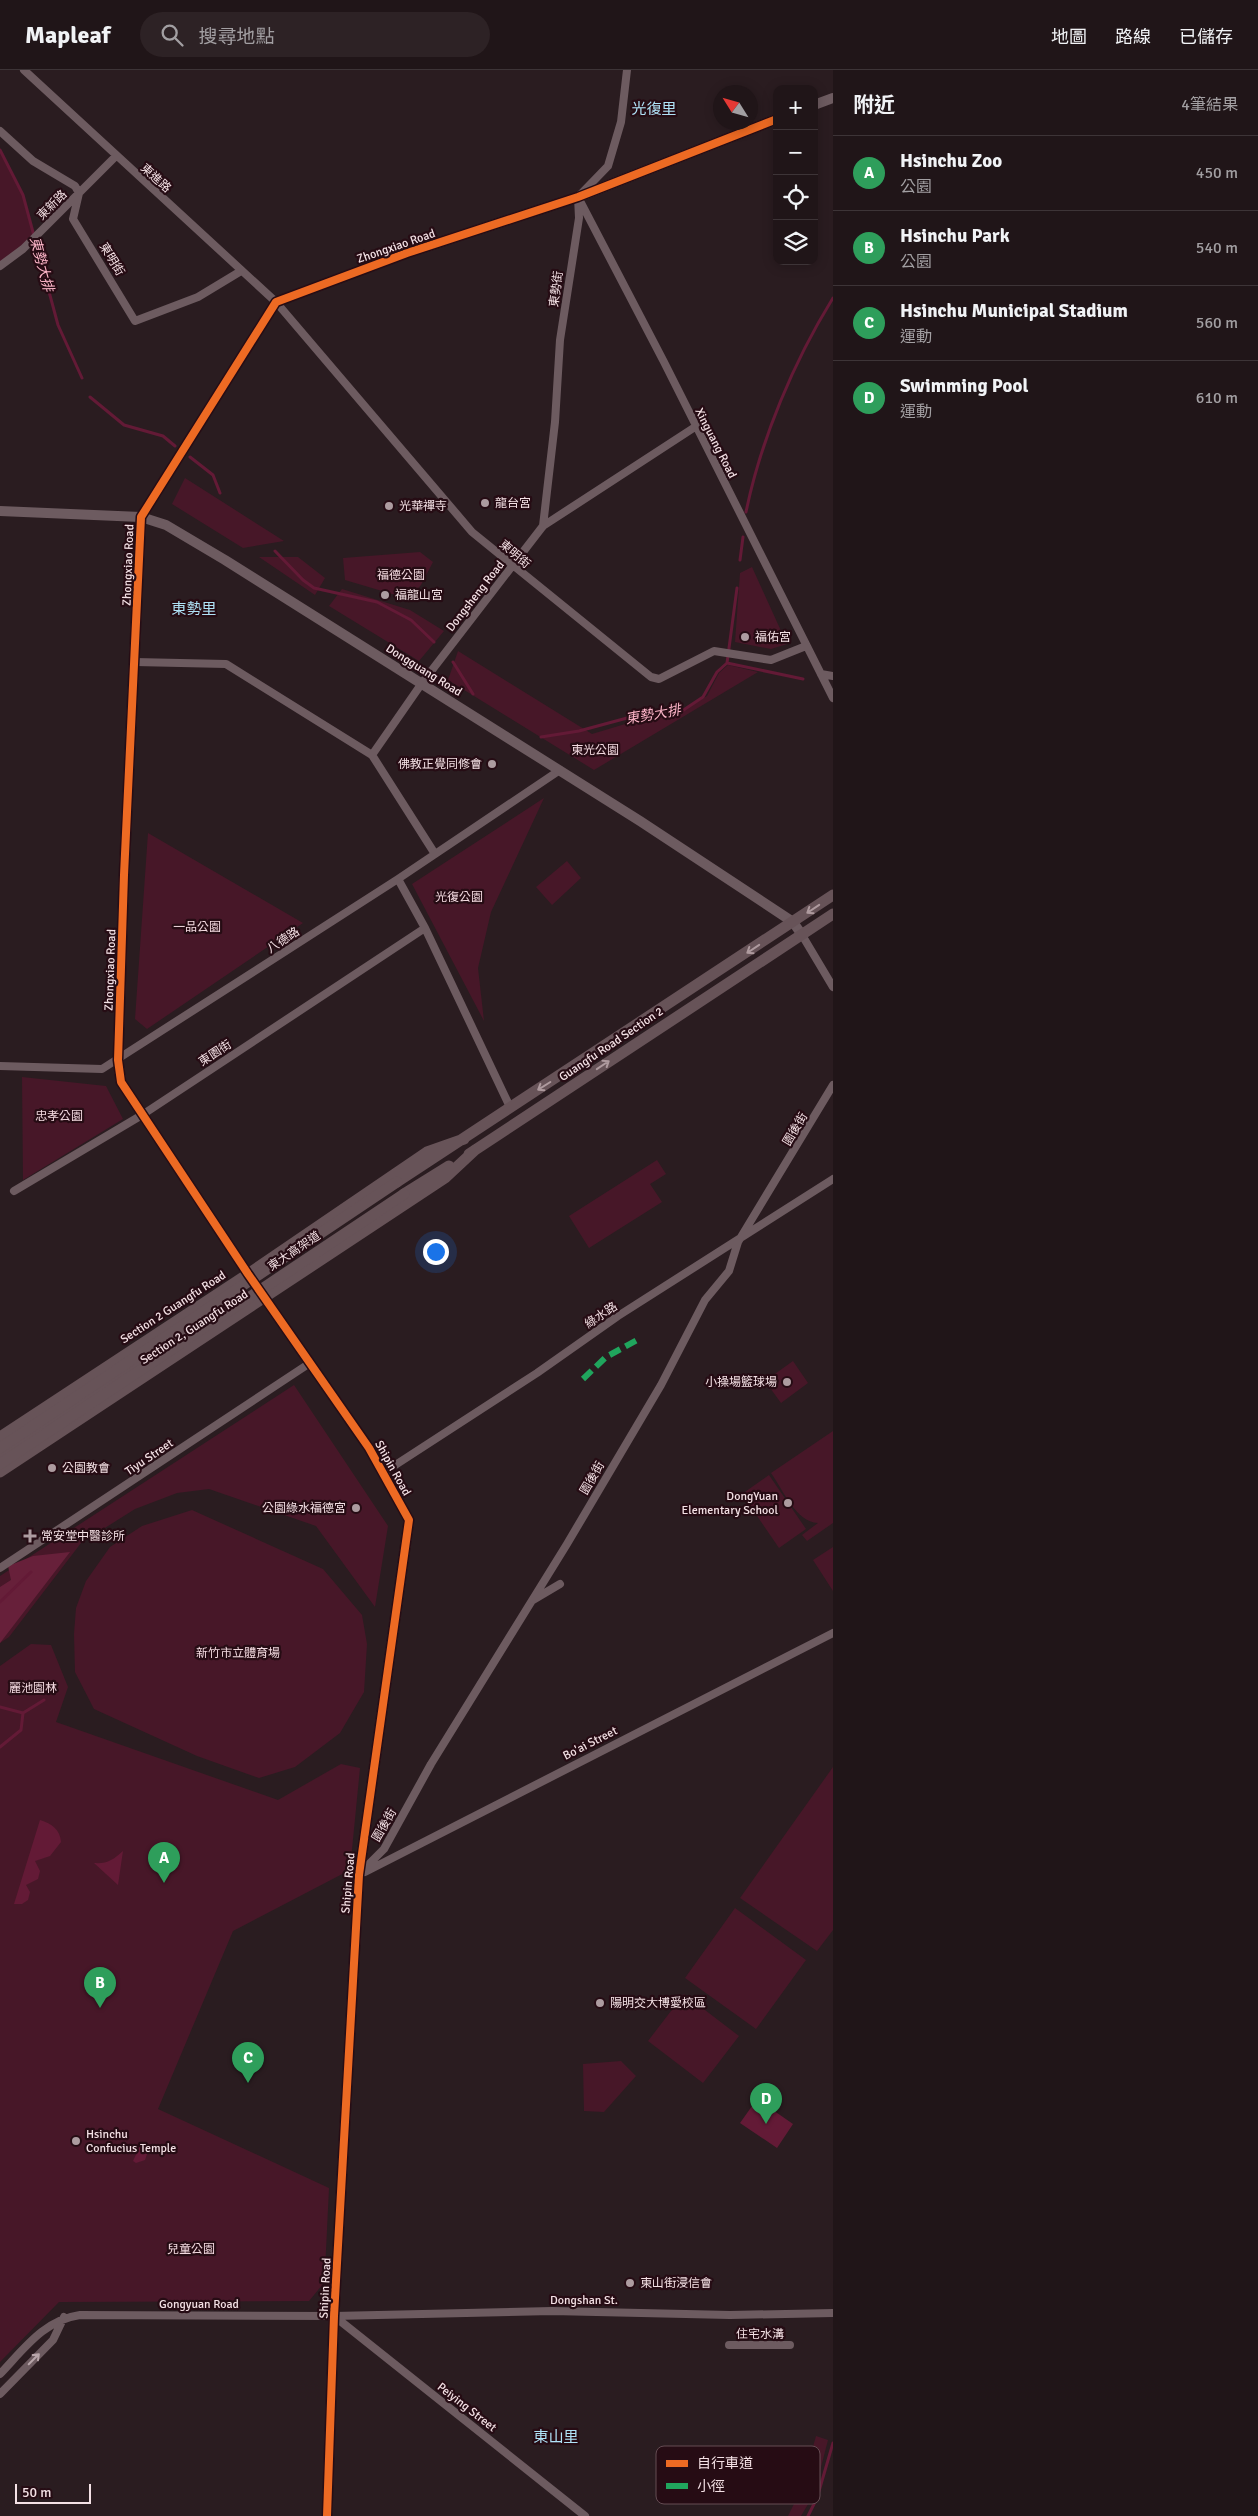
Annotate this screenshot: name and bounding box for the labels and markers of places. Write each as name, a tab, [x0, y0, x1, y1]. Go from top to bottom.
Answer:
place label: 龍台宮	[495, 496, 531, 511]
marker: 龍台宮	[479, 497, 491, 509]
place label: 光華禪寺	[399, 499, 447, 514]
marker: 光華禪寺	[383, 500, 395, 512]
place label: 福龍山宮	[395, 588, 443, 603]
marker: 福龍山宮	[379, 589, 391, 601]
place label: 福佑宮	[755, 630, 791, 645]
marker: 福佑宮	[739, 631, 751, 643]
place label: 佛教正覺同修會	[398, 757, 482, 772]
marker: 佛教正覺同修會	[486, 758, 498, 770]
place label: 小操場籃球場	[705, 1375, 777, 1390]
marker: 小操場籃球場	[781, 1376, 793, 1388]
place label: 公園教會	[62, 1461, 110, 1476]
marker: 公園教會	[46, 1462, 58, 1474]
place label: DongYuan Elementary School	[682, 1489, 778, 1518]
marker: DongYuan Elementary School	[782, 1497, 794, 1509]
place label: 公園綠水福德宮	[262, 1501, 346, 1516]
marker: 公園綠水福德宮	[350, 1502, 362, 1514]
marker: 常安堂中醫診所	[23, 1529, 37, 1543]
place label: 常安堂中醫診所	[41, 1529, 125, 1544]
pin: A	[148, 1842, 180, 1883]
pin: B	[84, 1967, 116, 2008]
place label: 陽明交大博愛校區	[610, 1996, 706, 2011]
marker: 陽明交大博愛校區	[594, 1997, 606, 2009]
pin: C	[232, 2042, 264, 2083]
pin: D	[750, 2083, 782, 2124]
place label: Hsinchu Confucius Temple	[86, 2127, 176, 2156]
marker: Hsinchu Confucius Temple	[70, 2135, 82, 2147]
place label: 東山街浸信會	[640, 2276, 712, 2291]
marker: 東山街浸信會	[624, 2277, 636, 2289]

